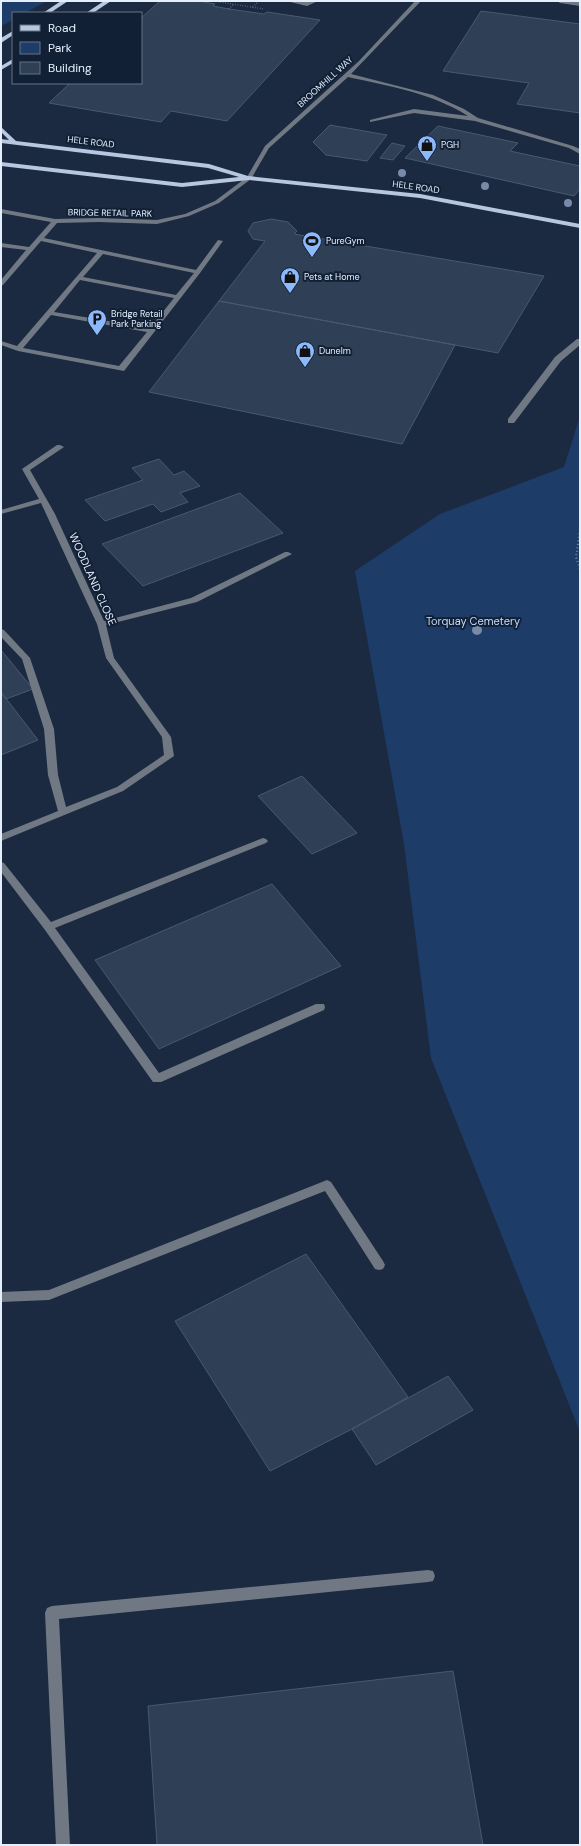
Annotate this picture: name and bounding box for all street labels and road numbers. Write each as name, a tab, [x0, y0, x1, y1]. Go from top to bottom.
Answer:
street label: BROOMHILL WAY	[295, 53, 356, 110]
street label: HELE ROAD	[67, 133, 115, 151]
street label: HELE ROAD	[392, 178, 440, 196]
street label: BRIDGE RETAIL PARK	[68, 206, 153, 220]
street label: WOODLAND CLOSE	[66, 530, 120, 628]

